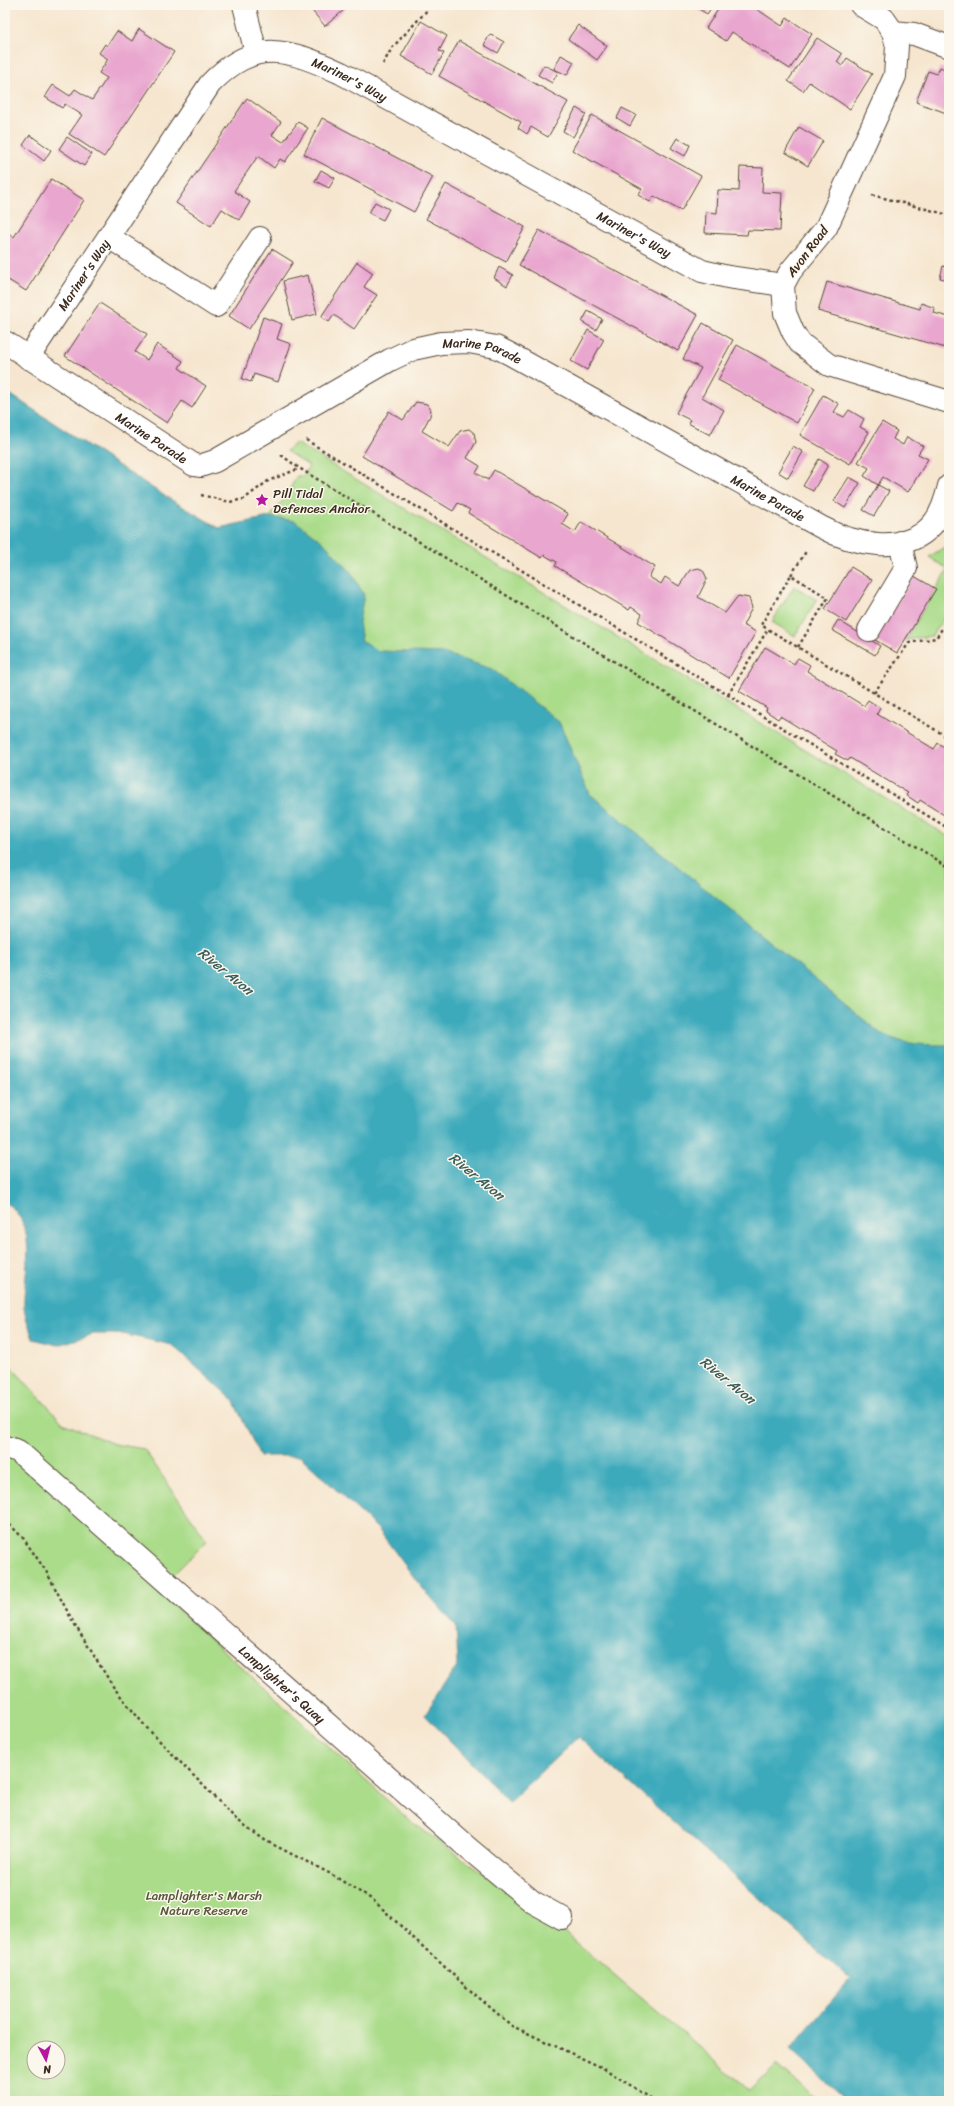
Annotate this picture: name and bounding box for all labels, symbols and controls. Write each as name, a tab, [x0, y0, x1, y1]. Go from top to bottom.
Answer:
street label: Mariner's Way	[308, 51, 392, 108]
street label: Mariner's Way	[592, 204, 676, 264]
street label: Avon Road	[780, 220, 835, 283]
street label: Mariner's Way	[51, 234, 116, 316]
street label: Marine Parade	[442, 331, 526, 371]
street label: Marine Parade	[111, 406, 192, 470]
street label: Marine Parade	[726, 468, 809, 528]
place label: Pill Tidal Defences Anchor	[273, 482, 370, 520]
place icon: Pill Tidal Defences Anchor	[254, 492, 270, 508]
water label: River Avon	[192, 941, 260, 1003]
water label: River Avon	[443, 1146, 511, 1208]
water label: River Avon	[694, 1350, 762, 1412]
street label: Lamplighter's Quay	[233, 1640, 331, 1730]
park label: Lamplighter's Marsh Nature Reserve	[146, 1884, 262, 1922]
north arrow	[26, 2040, 66, 2080]
text: N	[42, 2059, 53, 2079]

